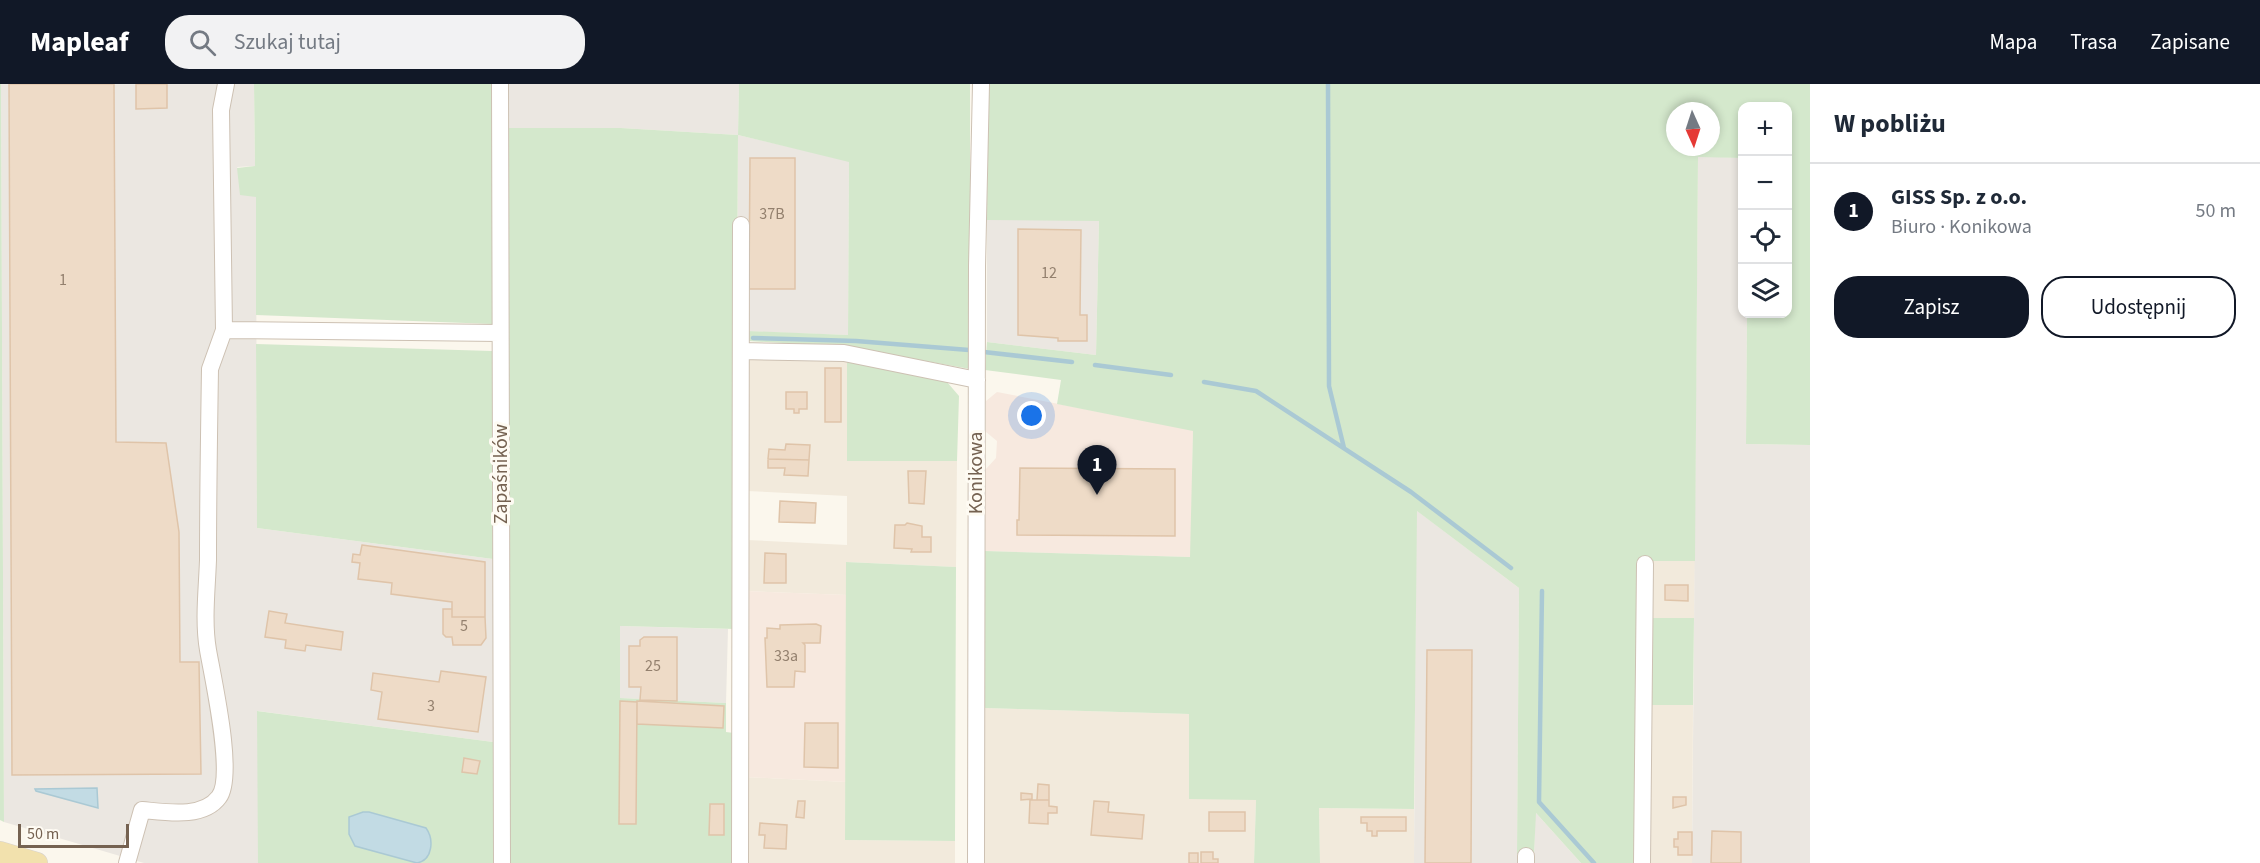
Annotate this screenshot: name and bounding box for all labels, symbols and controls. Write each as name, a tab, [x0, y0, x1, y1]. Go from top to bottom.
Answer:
search box	[165, 15, 585, 69]
text: Mapleaf	[30, 22, 129, 62]
icon: search	[186, 26, 219, 59]
text: Szukaj tutaj	[234, 26, 341, 58]
text: Mapa	[1989, 27, 2037, 57]
text: Trasa	[2070, 27, 2117, 57]
text: Zapisane	[2150, 27, 2230, 57]
north arrow	[1666, 102, 1720, 156]
map controls	[1738, 102, 1792, 318]
button: +	[1738, 102, 1792, 156]
text: W pobliżu	[1834, 105, 1946, 142]
button: −	[1738, 156, 1792, 210]
text: GISS Sp. z o.o.	[1891, 181, 2027, 213]
text: 1	[1848, 197, 1859, 225]
text: 50 m	[2196, 197, 2236, 225]
house number: 37B	[759, 203, 785, 225]
button: locate	[1738, 210, 1792, 264]
text: Biuro · Konikowa	[1891, 213, 2032, 241]
house number: 12	[1041, 262, 1057, 284]
button: layers	[1738, 264, 1792, 318]
house number: 1	[59, 269, 67, 291]
button: Zapisz	[1834, 276, 2029, 338]
button: Udostępnij	[2041, 276, 2236, 338]
your location	[1017, 401, 1046, 430]
street label: Zapaśników	[487, 424, 515, 524]
street label: Konikowa	[962, 432, 990, 514]
pin: 1	[1078, 446, 1116, 495]
house number: 5	[460, 615, 468, 637]
house number: 33a	[774, 645, 798, 667]
house number: 25	[645, 655, 661, 677]
house number: 3	[427, 695, 435, 717]
scale bar	[18, 821, 129, 848]
text: 50 m	[27, 823, 59, 845]

